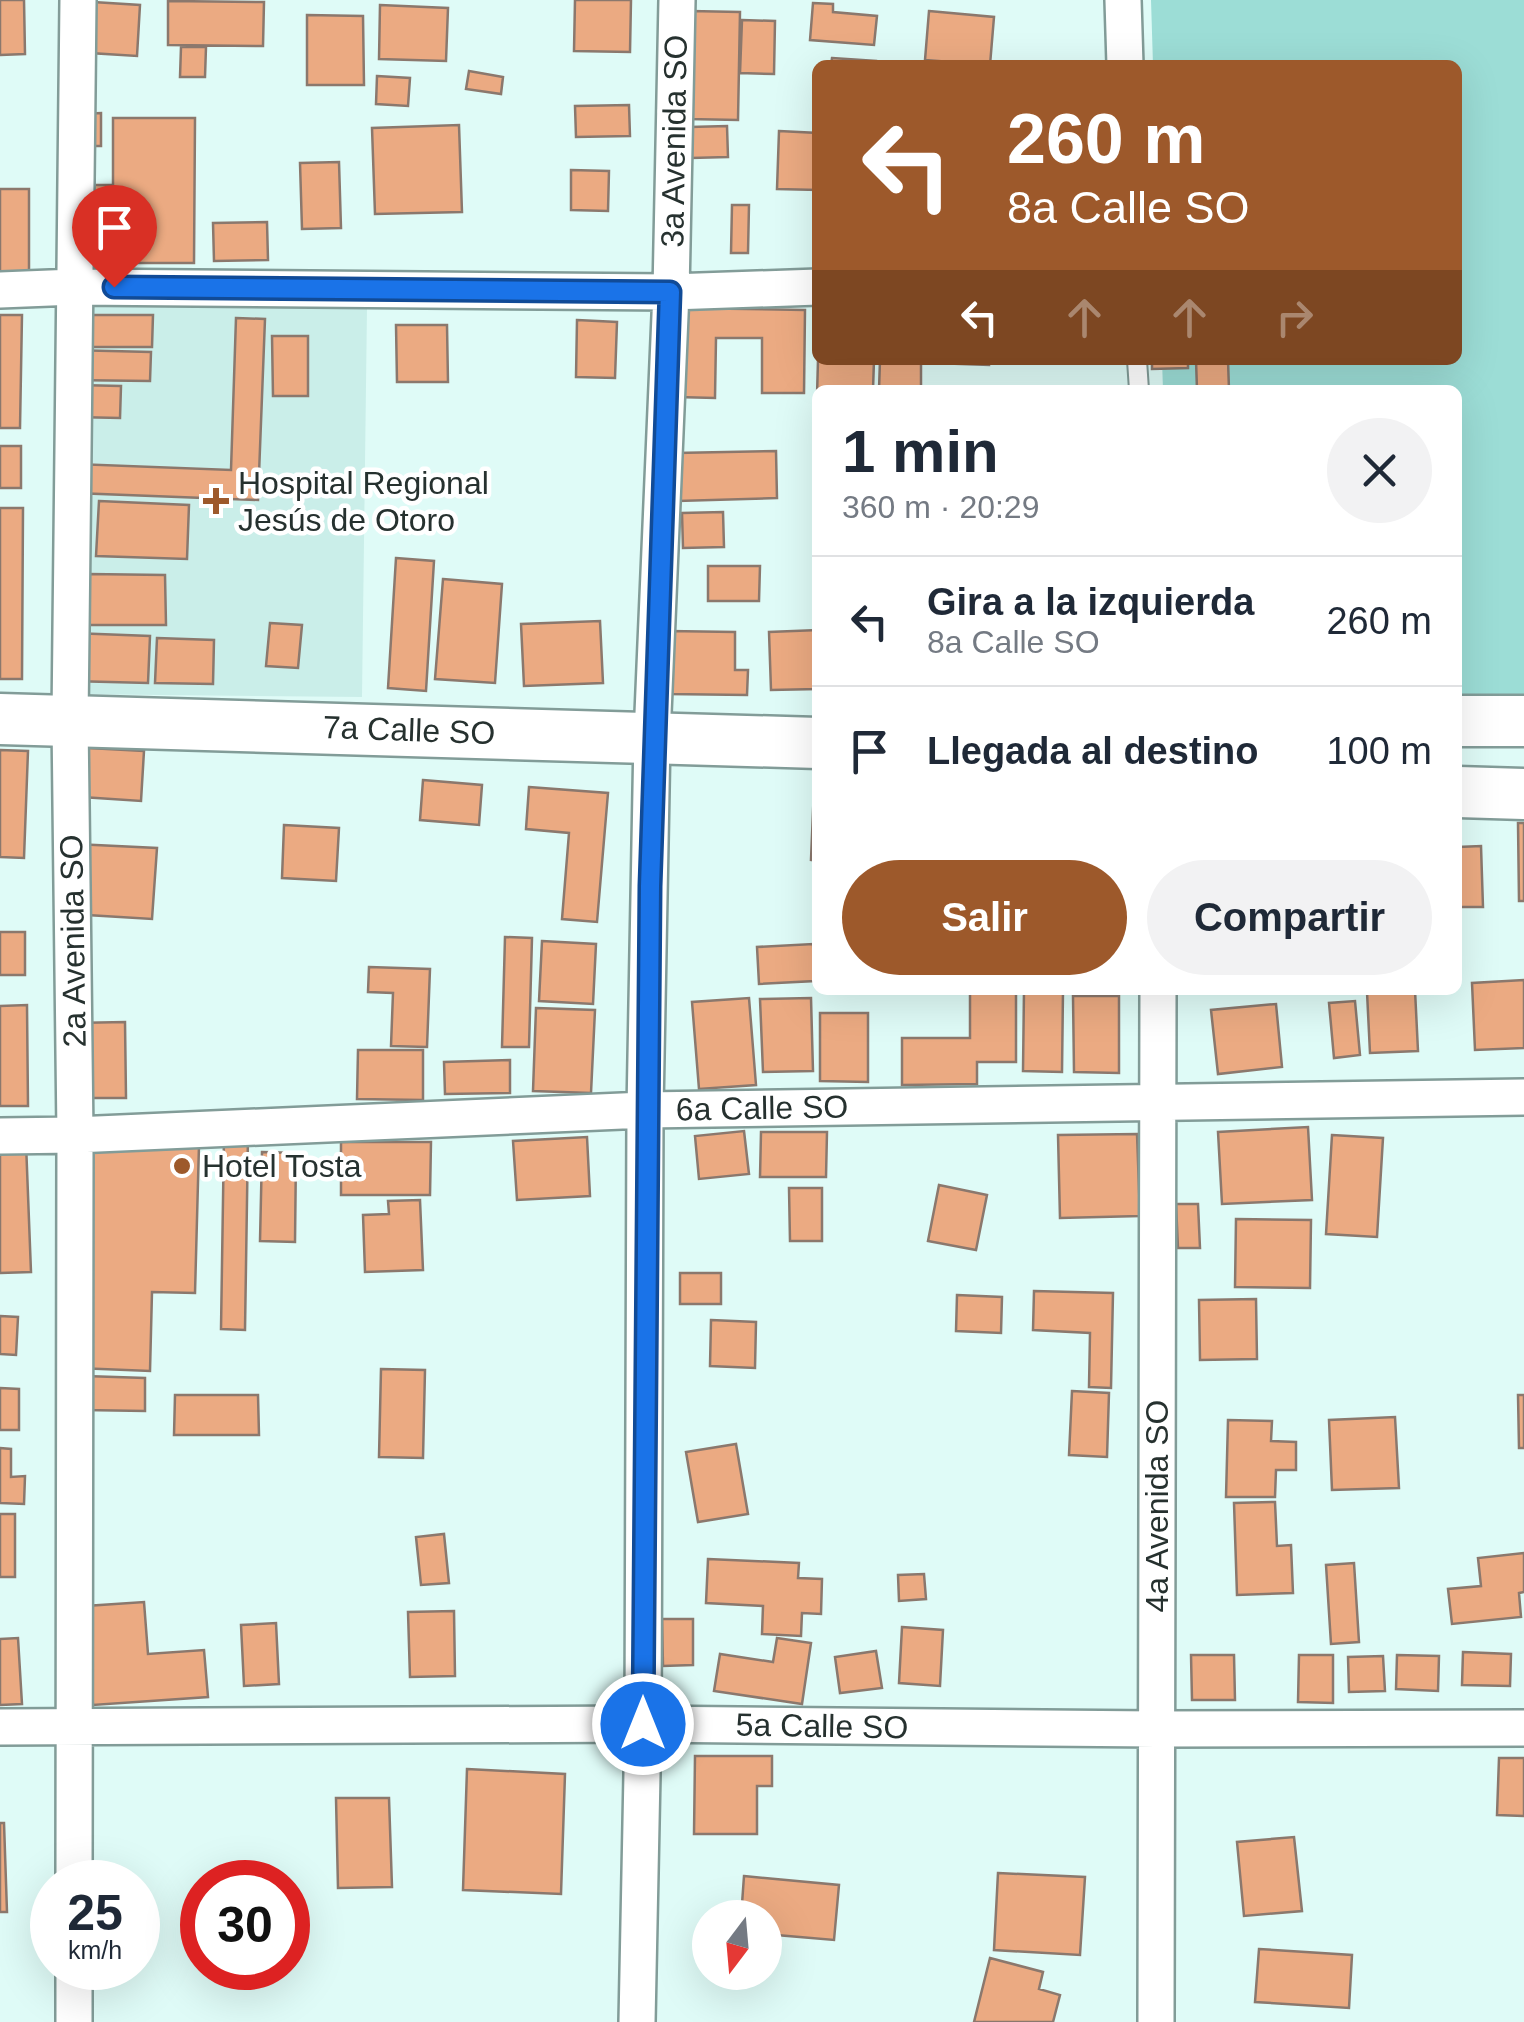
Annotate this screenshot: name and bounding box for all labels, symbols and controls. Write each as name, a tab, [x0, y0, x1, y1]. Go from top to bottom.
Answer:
street label: 3a Avenida SO	[654, 34, 694, 248]
icon: left	[842, 100, 972, 230]
text: 260 m	[1007, 100, 1205, 178]
text: 8a Calle SO	[1007, 182, 1250, 233]
pin	[72, 185, 157, 288]
icon: arrive	[87, 200, 142, 255]
icon: left	[952, 290, 1007, 345]
icon: ahead	[1057, 290, 1112, 345]
icon: ahead	[1162, 290, 1217, 345]
icon: right	[1267, 290, 1322, 345]
text: 1 min	[842, 418, 999, 485]
button: close	[1327, 418, 1432, 523]
place label: Hospital Regional Jesús de Otoro	[238, 465, 489, 538]
marker: Hospital Regional Jesús de Otoro	[203, 488, 229, 514]
text: 360 m · 20:29	[842, 489, 1039, 525]
text: Gira a la izquierda	[927, 581, 1254, 623]
icon: left	[842, 594, 897, 649]
text: 260 m	[1326, 600, 1432, 642]
text: 8a Calle SO	[927, 624, 1100, 660]
street label: 7a Calle SO	[322, 709, 496, 751]
icon: arrive	[842, 724, 897, 779]
text: Llegada al destino	[927, 730, 1259, 772]
text: 100 m	[1326, 730, 1432, 772]
street label: 2a Avenida SO	[53, 834, 93, 1048]
button: Salir	[842, 860, 1127, 975]
button: Compartir	[1147, 860, 1432, 975]
street label: 6a Calle SO	[675, 1088, 849, 1128]
place label: Hotel Tosta	[202, 1148, 362, 1184]
marker: Hotel Tosta	[171, 1155, 193, 1177]
street label: 4a Avenida SO	[1139, 1400, 1175, 1612]
position arrow	[591, 1672, 695, 1776]
street label: 5a Calle SO	[735, 1706, 909, 1746]
speed limit sign: 30	[180, 1860, 310, 1990]
text: 25	[67, 1885, 123, 1941]
north arrow	[692, 1900, 782, 1990]
map controls	[692, 1900, 782, 1990]
text: km/h	[68, 1936, 122, 1964]

